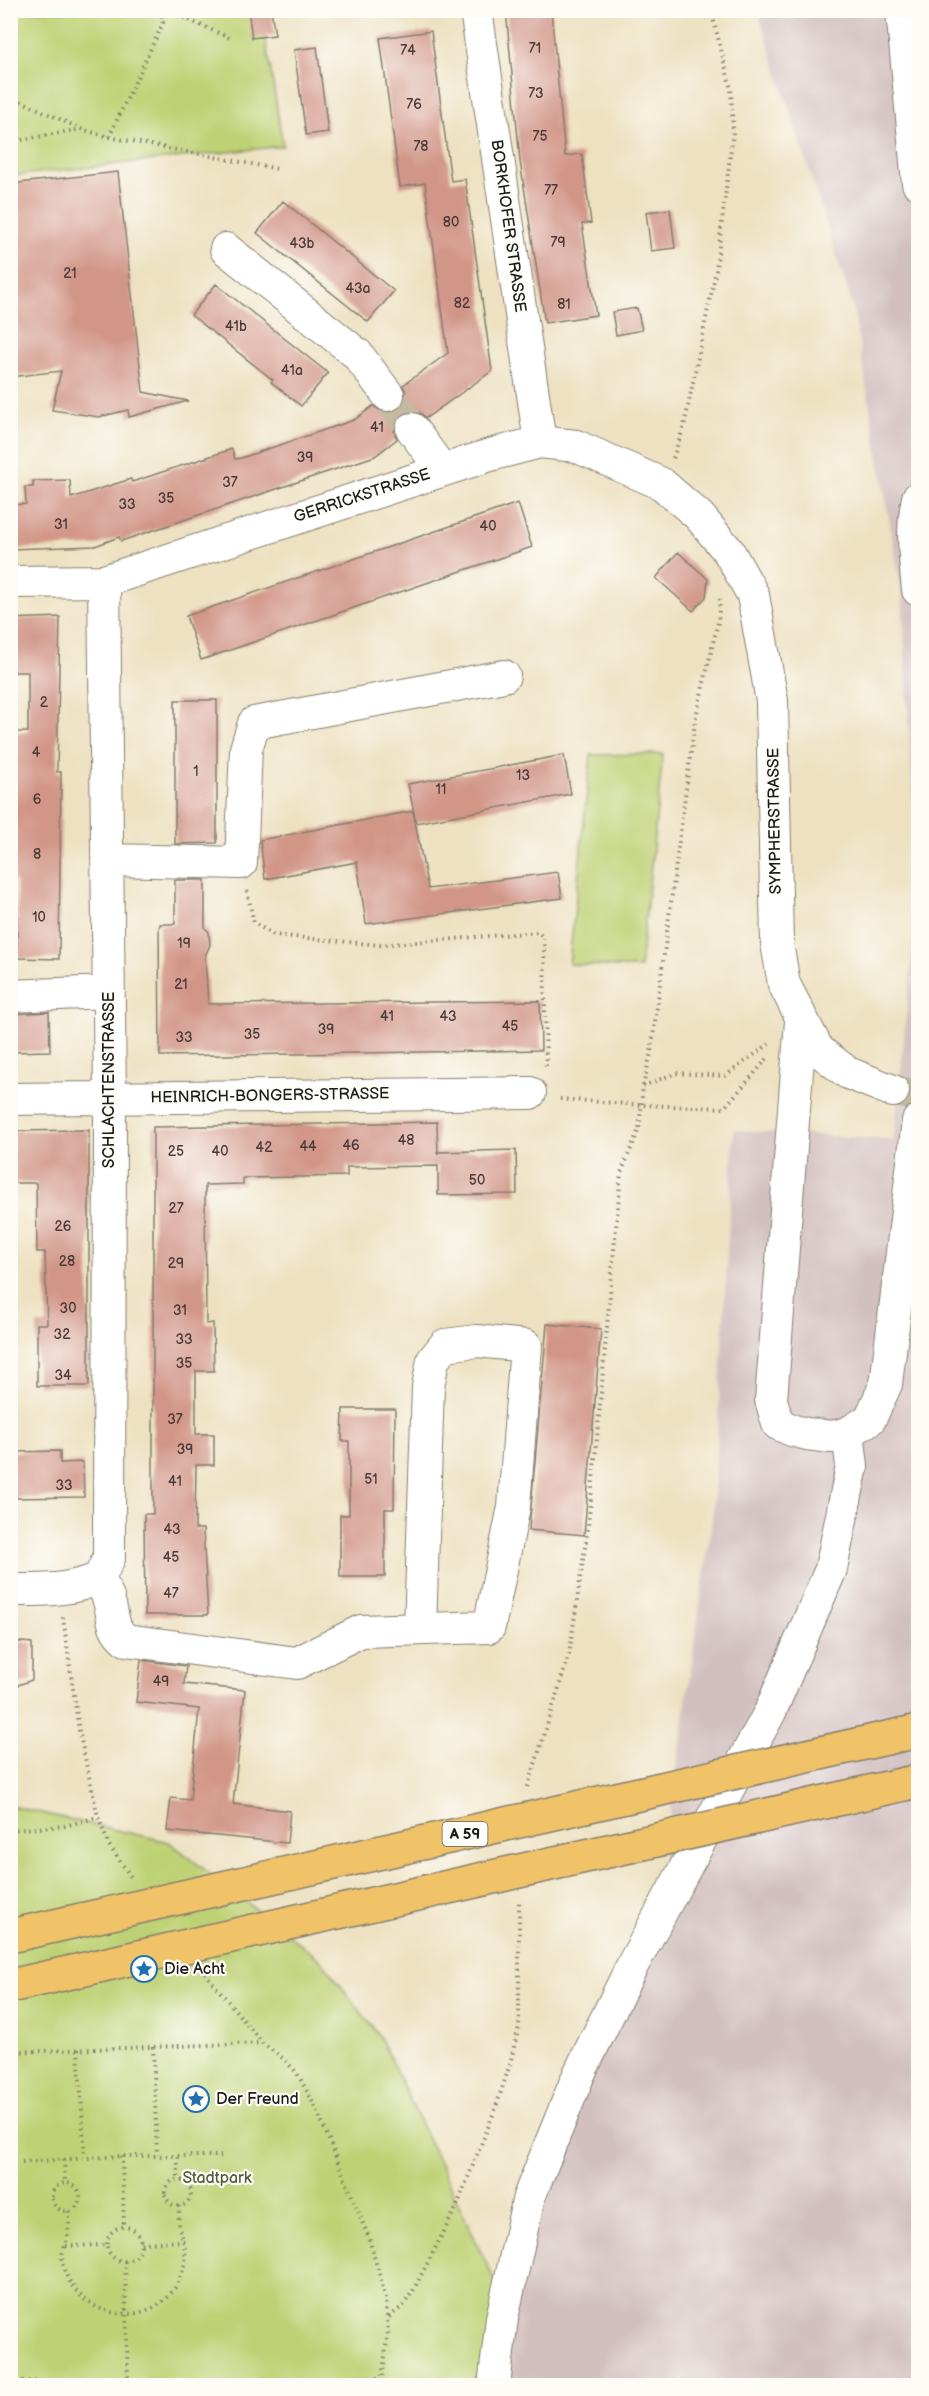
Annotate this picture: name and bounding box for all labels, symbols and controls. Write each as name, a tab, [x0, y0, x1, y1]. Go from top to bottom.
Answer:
house number: 71	[529, 40, 541, 57]
house number: 74	[400, 42, 416, 59]
house number: 73	[528, 85, 544, 102]
house number: 76	[406, 96, 422, 113]
house number: 75	[533, 128, 547, 145]
house number: 78	[413, 138, 429, 155]
street label: BORKHOFER STRASSE	[486, 138, 530, 314]
house number: 77	[544, 182, 558, 199]
house number: 80	[443, 214, 459, 231]
house number: 79	[551, 234, 565, 251]
house number: 43b	[289, 235, 315, 252]
house number: 21	[63, 265, 77, 282]
house number: 43a	[345, 280, 371, 297]
house number: 82	[454, 295, 471, 312]
house number: 81	[557, 296, 571, 313]
house number: 41b	[225, 318, 247, 335]
house number: 41a	[281, 362, 303, 379]
house number: 41	[370, 419, 384, 436]
house number: 39	[297, 449, 313, 466]
street label: GERRICKSTRASSE	[292, 465, 432, 527]
house number: 37	[222, 474, 238, 491]
house number: 35	[158, 490, 174, 507]
house number: 33	[118, 496, 136, 513]
house number: 31	[54, 516, 68, 533]
house number: 40	[480, 518, 496, 535]
house number: 2	[40, 694, 49, 711]
house number: 4	[32, 744, 41, 761]
street label: SYMPHERSTRASSE	[764, 748, 786, 894]
house number: 1	[193, 763, 199, 780]
house number: 13	[516, 767, 530, 784]
house number: 11	[436, 781, 446, 798]
house number: 6	[33, 791, 42, 808]
house number: 8	[33, 846, 41, 863]
house number: 10	[32, 909, 46, 926]
house number: 19	[177, 935, 191, 952]
house number: 21	[174, 976, 188, 993]
street label: SCHLACHTENSTRASSE	[100, 992, 119, 1168]
house number: 41	[380, 1008, 394, 1025]
house number: 43	[439, 1008, 457, 1025]
house number: 45	[502, 1018, 518, 1035]
house number: 39	[318, 1021, 334, 1038]
house number: 35	[244, 1026, 260, 1043]
house number: 33	[175, 1029, 193, 1046]
street label: HEINRICH-BONGERS-STRASSE	[150, 1084, 390, 1108]
house number: 48	[398, 1132, 414, 1149]
house number: 46	[342, 1137, 360, 1154]
house number: 44	[299, 1138, 317, 1155]
house number: 42	[256, 1139, 273, 1156]
house number: 25	[168, 1143, 184, 1160]
house number: 40	[212, 1143, 228, 1160]
house number: 50	[469, 1172, 485, 1189]
house number: 27	[168, 1200, 184, 1217]
house number: 26	[55, 1218, 72, 1235]
house number: 28	[59, 1253, 75, 1270]
house number: 29	[168, 1255, 184, 1272]
house number: 30	[60, 1300, 76, 1317]
house number: 31	[173, 1302, 187, 1319]
house number: 32	[54, 1326, 71, 1343]
house number: 33	[175, 1331, 193, 1348]
house number: 35	[176, 1355, 192, 1372]
house number: 34	[54, 1367, 72, 1384]
house number: 37	[167, 1411, 183, 1428]
house number: 39	[177, 1441, 193, 1458]
house number: 51	[364, 1471, 378, 1488]
house number: 41	[168, 1473, 182, 1490]
house number: 33	[55, 1477, 73, 1494]
house number: 43	[163, 1521, 181, 1538]
house number: 45	[163, 1549, 179, 1566]
house number: 47	[163, 1585, 179, 1602]
house number: 49	[153, 1673, 169, 1690]
road number: A 59	[442, 1822, 488, 1846]
place icon: Die Acht	[129, 1954, 159, 1984]
place label: Die Acht	[164, 1960, 225, 1979]
place icon: Der Freund	[181, 2084, 211, 2114]
place label: Der Freund	[216, 2090, 299, 2109]
park label: Stadtpark	[182, 2169, 252, 2188]

